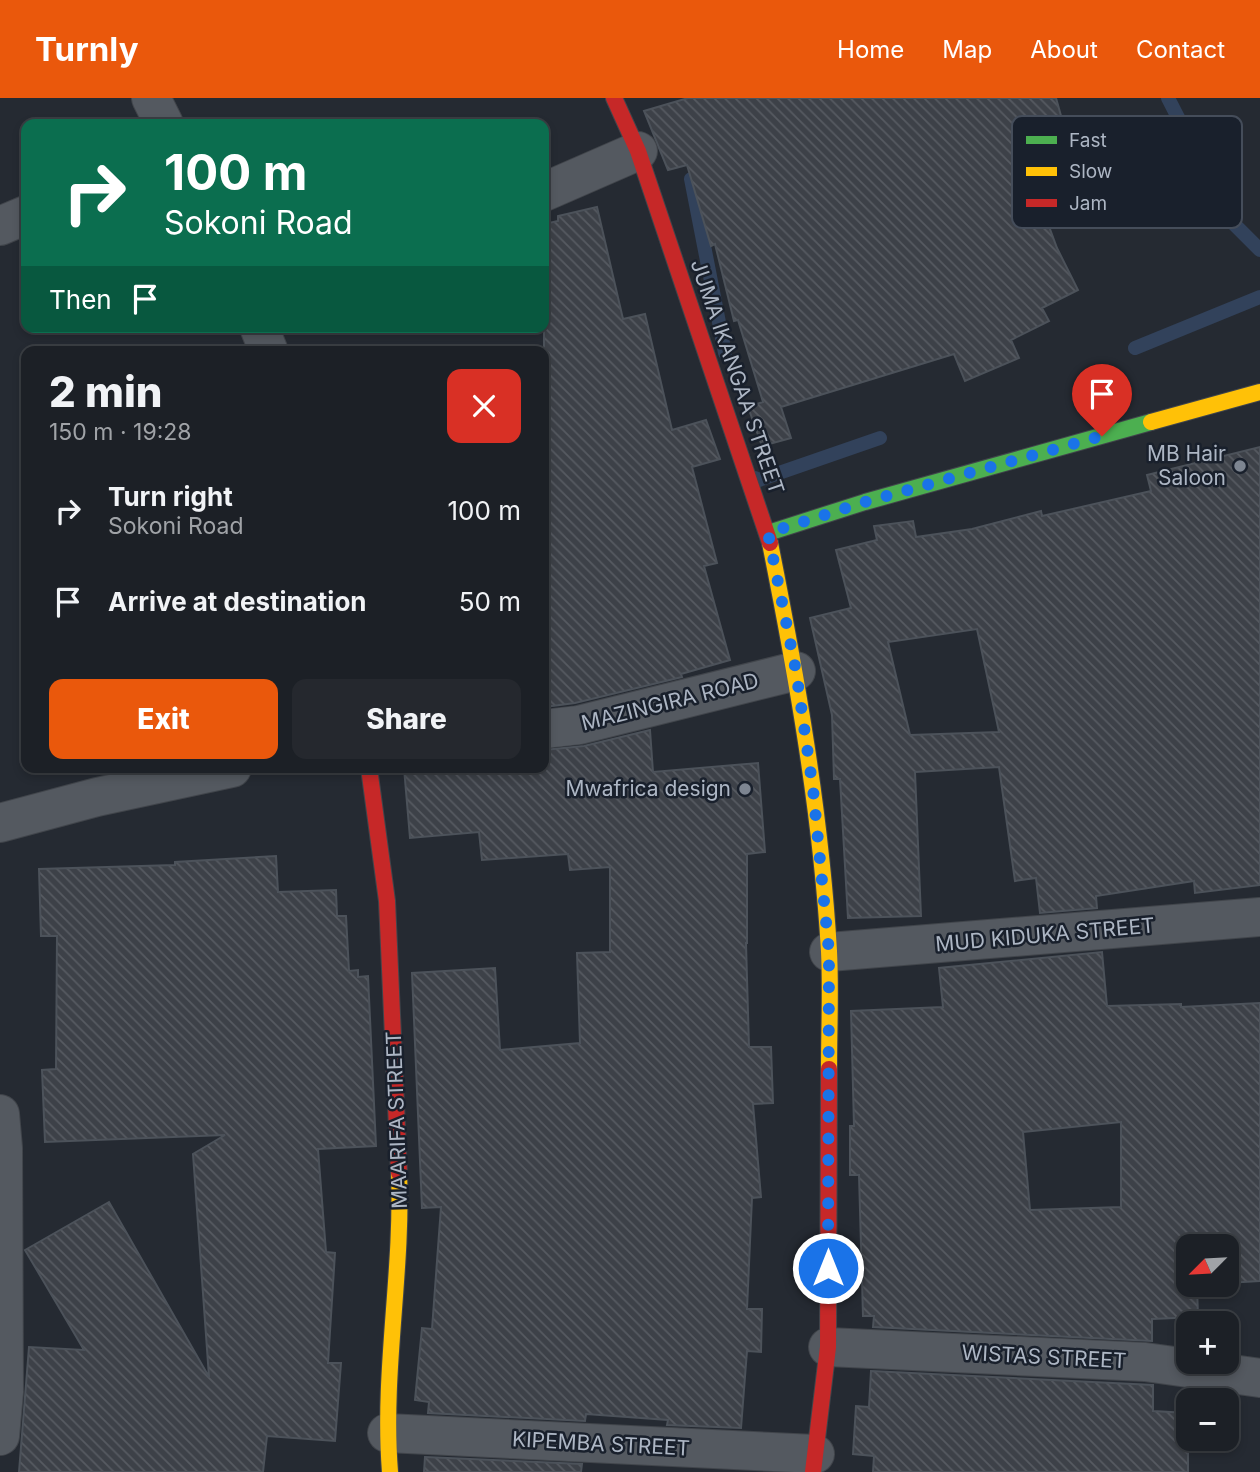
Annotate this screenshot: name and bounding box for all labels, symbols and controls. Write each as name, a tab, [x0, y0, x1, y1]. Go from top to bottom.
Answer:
text: Turnly	[35, 29, 139, 69]
text: Home	[837, 35, 904, 64]
text: Map	[942, 35, 992, 64]
text: About	[1030, 35, 1098, 64]
text: Contact	[1136, 35, 1225, 64]
legend	[1012, 116, 1242, 228]
text: Fast	[1069, 129, 1107, 152]
text: 100 m	[164, 143, 308, 202]
icon: right	[49, 147, 140, 238]
text: Slow	[1069, 160, 1112, 183]
text: Jam	[1069, 192, 1107, 215]
text: Sokoni Road	[164, 203, 353, 242]
street label: JUMA IKANGAA STREET	[685, 256, 789, 498]
icon: arrive	[126, 280, 164, 318]
text: Then	[49, 284, 112, 315]
pin	[1072, 364, 1132, 436]
text: 2 min	[49, 366, 163, 417]
button: close	[447, 369, 521, 443]
icon: arrive	[1083, 375, 1121, 413]
text: 150 m · 19:28	[49, 418, 192, 446]
place label: MB Hair Saloon	[1147, 441, 1226, 490]
marker: MB Hair Saloon	[1232, 458, 1248, 474]
text: Turn right	[108, 481, 233, 512]
icon: right	[49, 492, 87, 530]
text: 100 m	[448, 495, 521, 526]
text: Sokoni Road	[108, 512, 244, 540]
icon: arrive	[49, 583, 87, 621]
text: Arrive at destination	[108, 586, 367, 617]
text: 50 m	[459, 586, 521, 617]
street label: MAZINGIRA ROAD	[579, 667, 761, 736]
button: Exit	[49, 679, 278, 759]
button: Share	[292, 679, 521, 759]
place label: Mwafrica design	[566, 776, 731, 801]
marker: Mwafrica design	[737, 781, 753, 797]
street label: MUD KIDUKA STREET	[934, 912, 1156, 957]
street label: MAARIFA STREET	[381, 1031, 412, 1209]
position arrow	[791, 1231, 865, 1305]
north arrow	[1176, 1234, 1239, 1297]
map controls	[1176, 1234, 1239, 1451]
button: +	[1176, 1311, 1239, 1374]
street label: WISTAS STREET	[961, 1340, 1127, 1373]
button: −	[1176, 1388, 1239, 1451]
street label: KIPEMBA STREET	[511, 1426, 691, 1461]

